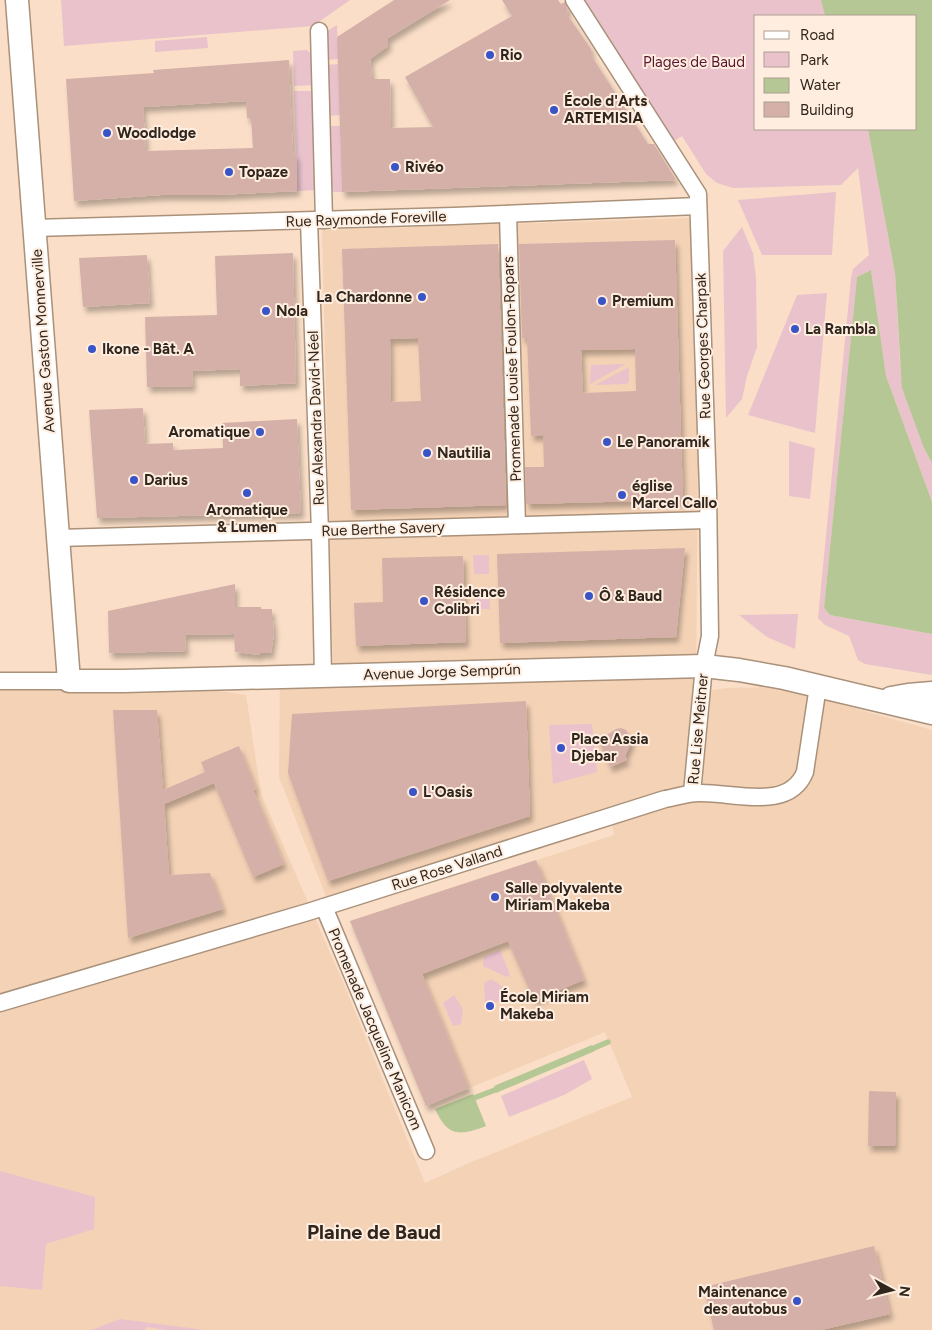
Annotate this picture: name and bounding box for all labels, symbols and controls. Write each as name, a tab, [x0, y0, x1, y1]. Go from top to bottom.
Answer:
legend	[754, 15, 917, 130]
text: Road	[800, 26, 835, 44]
place label: Rio	[500, 46, 523, 64]
marker: Rio	[484, 49, 496, 61]
text: Park	[800, 51, 829, 69]
park label: Plages de Baud	[643, 53, 745, 71]
text: Water	[800, 76, 840, 94]
place label: École d'Arts ARTEMISIA	[564, 92, 647, 127]
text: Building	[800, 101, 854, 119]
marker: École d'Arts ARTEMISIA	[548, 104, 560, 116]
place label: Woodlodge	[117, 124, 197, 142]
marker: Woodlodge	[101, 127, 113, 139]
place label: Rivéo	[405, 158, 444, 176]
marker: Rivéo	[389, 161, 401, 173]
place label: Topaze	[239, 163, 289, 181]
marker: Topaze	[223, 166, 235, 178]
street label: Rue Raymonde Foreville	[285, 207, 447, 231]
street label: Avenue Gaston Monnerville	[28, 248, 58, 434]
street label: Promenade Louise Foulon-Ropars	[499, 256, 525, 482]
street label: Rue Georges Charpak	[691, 272, 715, 419]
place label: La Chardonne	[316, 288, 413, 306]
marker: La Chardonne	[416, 291, 428, 303]
place label: Premium	[612, 292, 674, 310]
marker: Premium	[596, 295, 608, 307]
place label: Nola	[276, 302, 308, 320]
marker: Nola	[260, 305, 272, 317]
place label: La Rambla	[805, 320, 876, 338]
marker: La Rambla	[789, 323, 801, 335]
street label: Rue Alexandra David-Néel	[304, 330, 328, 506]
place label: Ikone - Bât. A	[102, 340, 194, 358]
marker: Ikone - Bât. A	[86, 343, 98, 355]
place label: Aromatique	[168, 423, 251, 441]
marker: Aromatique	[254, 426, 266, 438]
place label: Le Panoramik	[617, 433, 710, 451]
marker: Le Panoramik	[601, 436, 613, 448]
place label: Nautilia	[437, 444, 491, 462]
marker: Nautilia	[421, 447, 433, 459]
place label: Darius	[144, 471, 188, 489]
marker: Darius	[128, 474, 140, 486]
place label: église Marcel Callo	[632, 477, 718, 512]
marker: Aromatique & Lumen	[241, 487, 253, 499]
marker: église Marcel Callo	[616, 489, 628, 501]
place label: Aromatique & Lumen	[206, 501, 289, 536]
street label: Rue Berthe Savery	[321, 518, 445, 540]
place label: Résidence Colibri	[434, 583, 506, 618]
place label: Ô & Baud	[599, 587, 662, 605]
marker: Ô & Baud	[583, 590, 595, 602]
marker: Résidence Colibri	[418, 595, 430, 607]
street label: Avenue Jorge Semprún	[363, 660, 521, 684]
street label: Rue Lise Meitner	[684, 673, 712, 785]
place label: Place Assia Djebar	[571, 730, 648, 765]
marker: Place Assia Djebar	[555, 742, 567, 754]
place label: L'Oasis	[423, 783, 472, 801]
marker: L'Oasis	[407, 786, 419, 798]
street label: Rue Rose Valland	[389, 842, 505, 894]
place label: Salle polyvalente Miriam Makeba	[505, 879, 623, 914]
marker: Salle polyvalente Miriam Makeba	[489, 891, 501, 903]
street label: Promenade Jacqueline Manicom	[324, 925, 426, 1133]
place label: École Miriam Makeba	[500, 988, 589, 1023]
marker: École Miriam Makeba	[484, 1000, 496, 1012]
district label: Plaine de Baud	[307, 1220, 441, 1244]
north arrow	[867, 1265, 917, 1315]
place label: Maintenance des autobus	[698, 1283, 788, 1318]
text: N	[895, 1285, 914, 1298]
marker: Maintenance des autobus	[791, 1295, 803, 1307]

